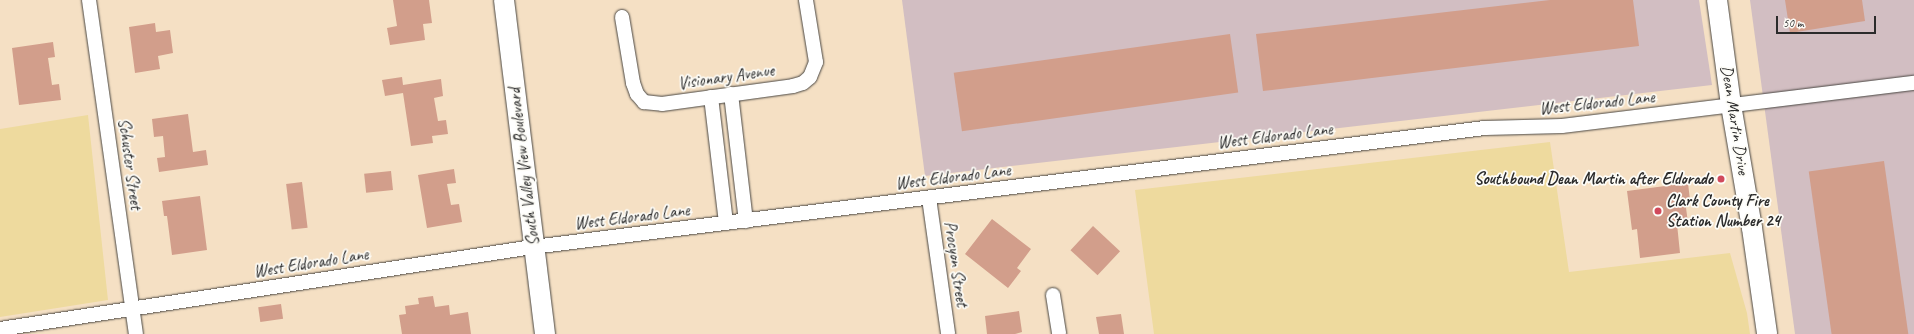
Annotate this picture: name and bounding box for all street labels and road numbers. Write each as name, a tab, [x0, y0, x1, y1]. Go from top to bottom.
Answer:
street label: Visionary Avenue	[677, 60, 775, 94]
street label: Dean Martin Drive	[1716, 64, 1754, 176]
street label: South Valley View Boulevard	[504, 87, 544, 247]
street label: West Eldorado Lane	[1538, 87, 1656, 119]
street label: Schuster Street	[113, 117, 147, 211]
street label: West Eldorado Lane	[1216, 119, 1334, 153]
street label: West Eldorado Lane	[894, 160, 1012, 194]
street label: West Eldorado Lane	[573, 200, 691, 234]
street label: Procyon Street	[940, 220, 972, 308]
street label: West Eldorado Lane	[252, 244, 370, 282]

